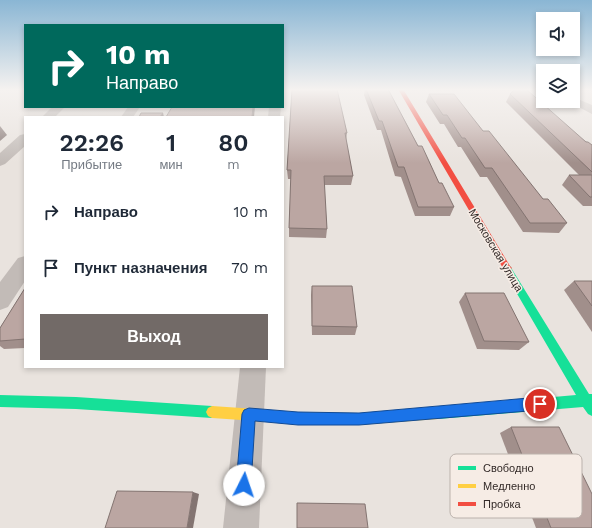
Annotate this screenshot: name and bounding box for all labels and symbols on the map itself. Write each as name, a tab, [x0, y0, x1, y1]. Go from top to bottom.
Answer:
street label: Московская улица	[466, 206, 526, 295]
pin	[523, 387, 557, 421]
legend	[450, 454, 582, 518]
text: Свободно	[483, 462, 534, 475]
position arrow	[223, 464, 265, 506]
text: Медленно	[483, 480, 535, 493]
text: Пробка	[483, 498, 521, 511]

